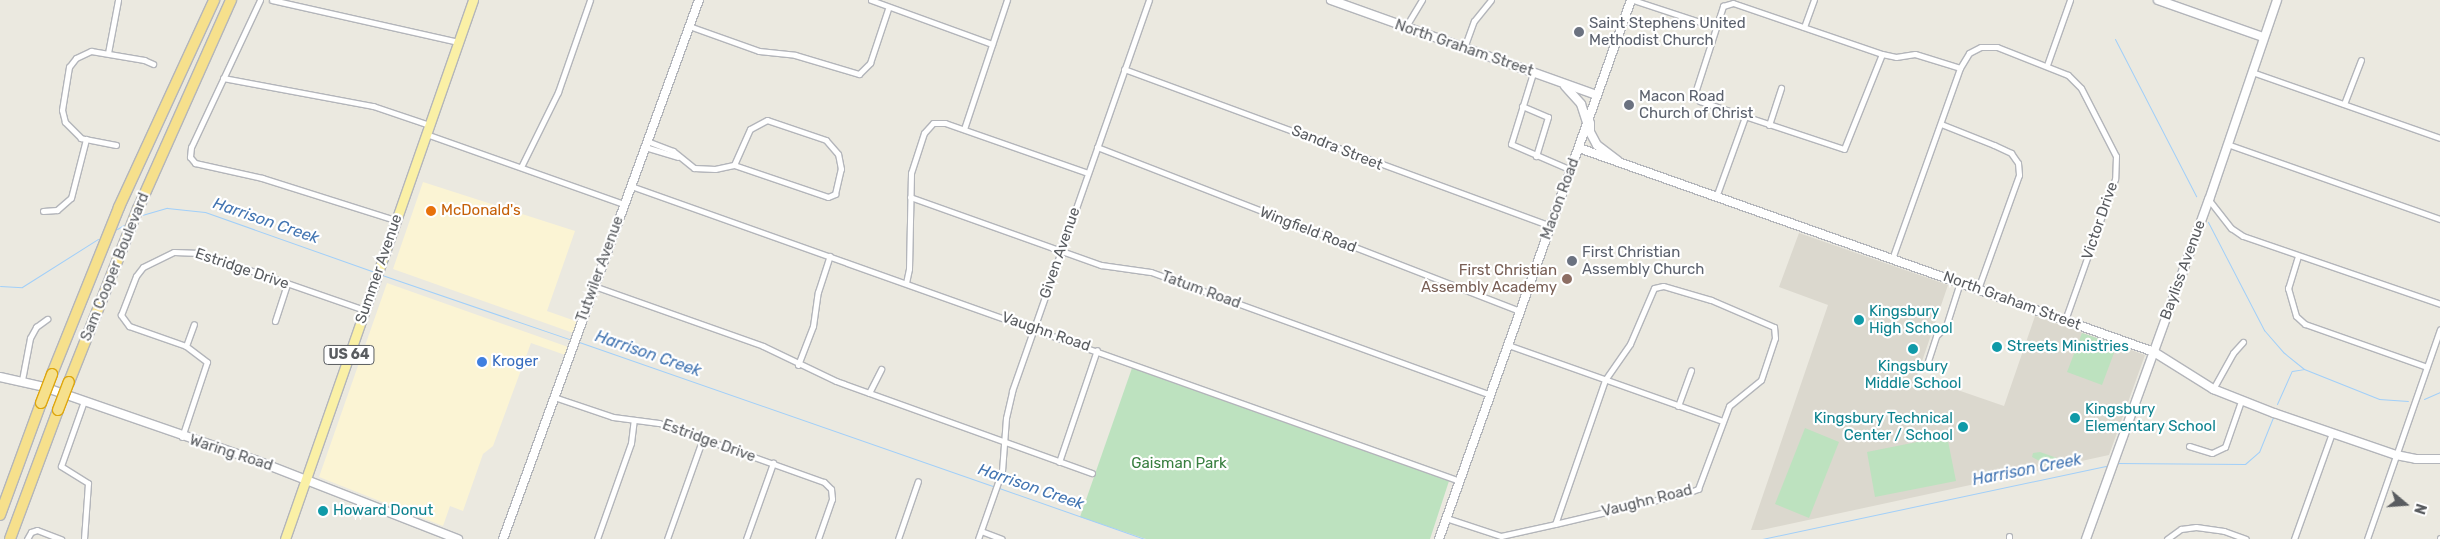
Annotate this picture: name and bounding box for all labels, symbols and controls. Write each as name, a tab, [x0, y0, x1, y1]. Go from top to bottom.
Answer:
place label: Saint Stephens United Methodist Church	[1589, 14, 1746, 49]
street label: North Graham Street	[1392, 16, 1536, 80]
marker: Saint Stephens United Methodist Church	[1573, 26, 1585, 38]
place label: Macon Road Church of Christ	[1639, 87, 1754, 122]
marker: Macon Road Church of Christ	[1623, 99, 1635, 111]
street label: Sandra Street	[1289, 122, 1385, 174]
street label: Macon Road	[1537, 156, 1583, 242]
street label: Victor Drive	[2078, 179, 2122, 263]
street label: Sam Cooper Boulevard	[77, 190, 153, 344]
water label: Harrison Creek	[211, 194, 321, 248]
place label: McDonald's	[441, 202, 521, 220]
street label: Wingfield Road	[1257, 203, 1359, 257]
marker: McDonald's	[425, 205, 437, 217]
street label: Given Avenue	[1036, 205, 1084, 301]
street label: Summer Avenue	[352, 212, 406, 326]
street label: Tutwiler Avenue	[572, 213, 628, 325]
street label: Bayliss Avenue	[2157, 217, 2209, 323]
place label: First Christian Assembly Church	[1582, 243, 1705, 278]
street label: Estridge Drive	[193, 245, 291, 293]
marker: First Christian Assembly Church	[1566, 255, 1578, 267]
place label: First Christian Assembly Academy	[1420, 261, 1557, 296]
street label: Tatum Road	[1159, 267, 1243, 313]
street label: North Graham Street	[1941, 268, 2083, 334]
marker: First Christian Assembly Academy	[1561, 273, 1573, 285]
place label: Kingsbury High School	[1869, 302, 1953, 337]
street label: Vaughn Road	[999, 308, 1093, 356]
marker: Kingsbury High School	[1853, 314, 1865, 326]
water label: Harrison Creek	[593, 327, 703, 381]
place label: Streets Ministries	[2007, 338, 2129, 356]
marker: Streets Ministries	[1991, 341, 2003, 353]
marker: Kingsbury Middle School	[1907, 343, 1919, 355]
road number: US 64	[323, 344, 375, 366]
place label: Kroger	[492, 353, 538, 371]
marker: Kroger	[476, 356, 488, 368]
place label: Kingsbury Middle School	[1865, 357, 1961, 392]
place label: Kingsbury Elementary School	[2085, 400, 2216, 435]
place label: Kingsbury Technical Center / School	[1813, 409, 1953, 444]
marker: Kingsbury Elementary School	[2069, 412, 2081, 424]
street label: Estridge Drive	[660, 416, 758, 466]
marker: Kingsbury Technical Center / School	[1957, 421, 1969, 433]
street label: Waring Road	[187, 431, 275, 475]
water label: Harrison Creek	[1971, 450, 2083, 490]
park label: Gaisman Park	[1131, 455, 1227, 473]
water label: Harrison Creek	[976, 460, 1086, 514]
north arrow	[2380, 479, 2430, 529]
street label: Vaughn Road	[1600, 481, 1694, 521]
text: N	[2410, 501, 2429, 516]
place label: Howard Donut	[333, 502, 433, 520]
marker: Howard Donut	[317, 505, 329, 517]

